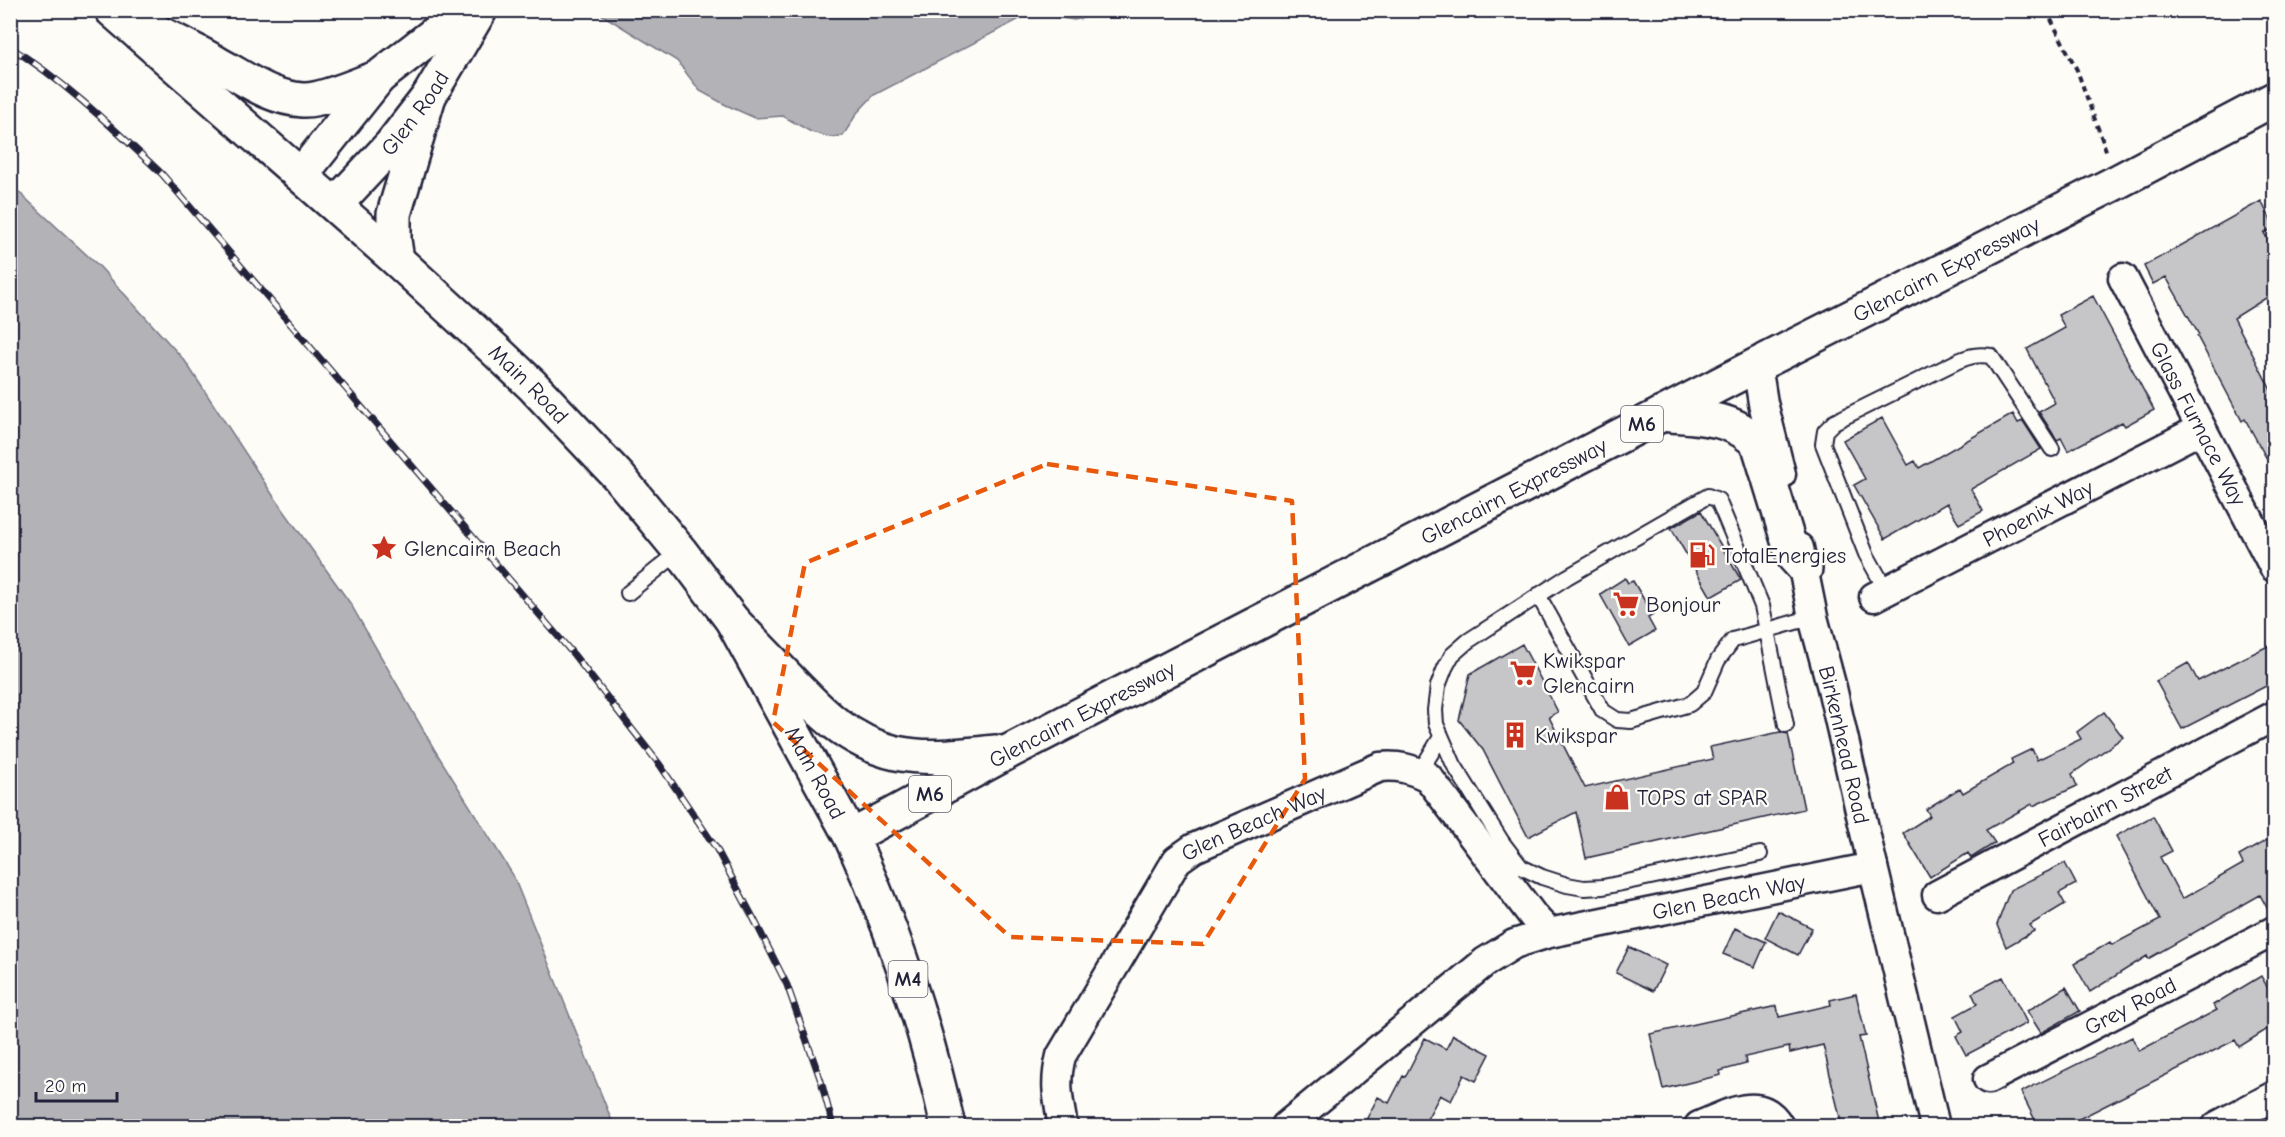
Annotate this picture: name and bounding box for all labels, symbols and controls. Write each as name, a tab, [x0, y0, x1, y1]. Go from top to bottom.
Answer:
street label: Glen Road	[376, 66, 455, 161]
street label: Glencairn Expressway	[1849, 211, 2044, 328]
street label: Glass Furnace Way	[2144, 337, 2252, 510]
street label: Main Road	[483, 339, 574, 429]
road number: M6	[1621, 406, 1663, 442]
street label: Glencairn Expressway	[1417, 433, 1612, 551]
street label: Phoenix Way	[1979, 475, 2098, 553]
place icon: Glencairn Beach	[369, 533, 399, 563]
place label: Glencairn Beach	[404, 536, 561, 562]
fuel station icon: TotalEnergies	[1687, 540, 1717, 570]
place label: TotalEnergies	[1722, 543, 1846, 569]
supermarket icon: Bonjour	[1611, 589, 1641, 619]
place label: Bonjour	[1646, 592, 1721, 618]
place label: Kwikspar Glencairn	[1543, 648, 1635, 699]
street label: Glencairn Expressway	[985, 656, 1180, 774]
supermarket icon: Kwikspar Glencairn	[1508, 658, 1538, 688]
street label: Birkenhead Road	[1813, 663, 1875, 826]
building icon: Kwikspar	[1500, 720, 1530, 750]
street label: Main Road	[779, 722, 851, 824]
place label: Kwikspar	[1535, 723, 1617, 749]
street label: Fairbairn Street	[2034, 760, 2177, 853]
road number: M6	[909, 776, 951, 812]
street label: Glen Beach Way	[1176, 780, 1330, 867]
shop icon: TOPS at SPAR	[1602, 782, 1632, 812]
place label: TOPS at SPAR	[1637, 785, 1768, 811]
street label: Glen Beach Way	[1650, 869, 1808, 926]
road number: M4	[888, 961, 928, 997]
street label: Grey Road	[2080, 972, 2181, 1041]
scale bar	[36, 1065, 117, 1103]
text: 20 m	[45, 1076, 86, 1097]

